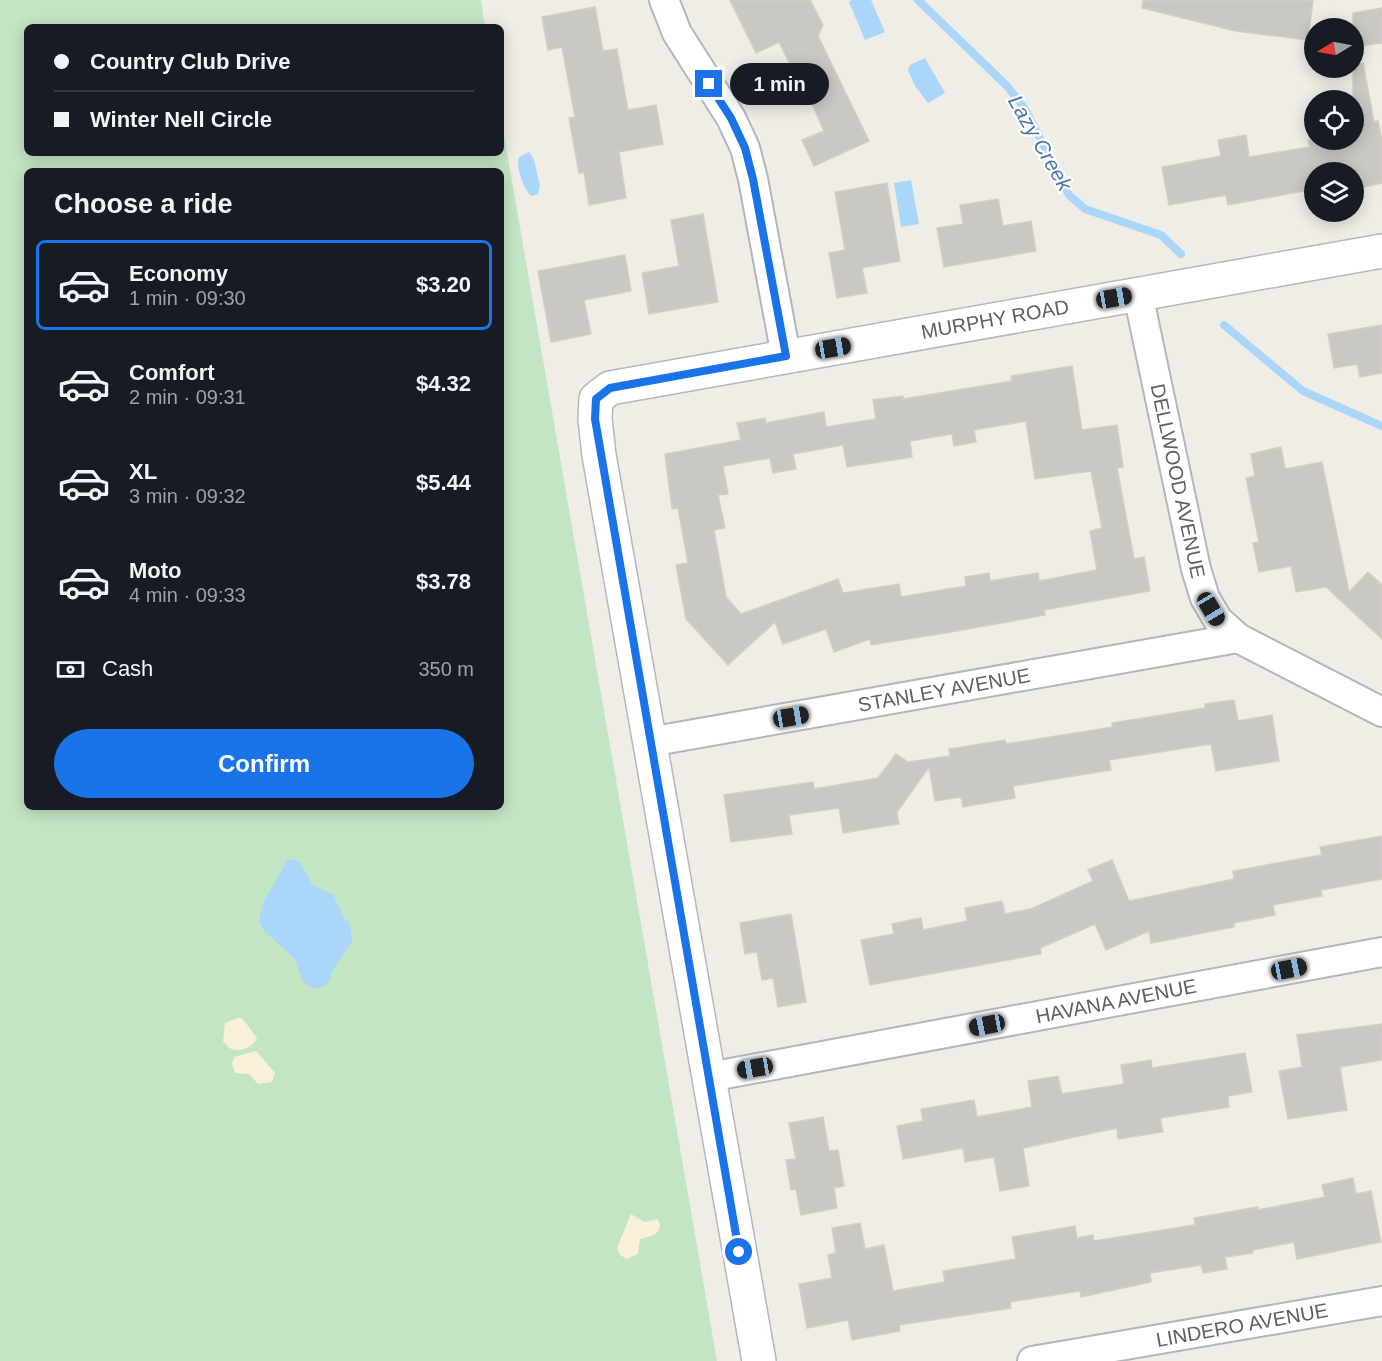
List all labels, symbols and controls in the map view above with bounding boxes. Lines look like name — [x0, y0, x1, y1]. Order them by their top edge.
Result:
north arrow — [1304, 18, 1364, 78]
map controls — [1304, 18, 1364, 222]
text: Country Club Drive — [90, 49, 290, 74]
callout: 1 min — [730, 63, 829, 105]
route end — [695, 70, 722, 97]
text: 1 min — [753, 73, 806, 95]
button: locate — [1304, 90, 1364, 150]
water label: Lazy Creek — [1004, 91, 1078, 196]
text: Winter Nell Circle — [90, 107, 272, 132]
button: layers — [1304, 162, 1364, 222]
text: Choose a ride — [54, 189, 233, 219]
icon: car — [57, 258, 111, 312]
text: Economy — [129, 261, 228, 286]
text: $3.20 — [416, 272, 471, 297]
car — [1095, 286, 1133, 310]
text: 1 min · 09:30 — [129, 287, 246, 309]
street label: MURPHY ROAD — [919, 295, 1071, 343]
car — [814, 336, 852, 360]
icon: car — [57, 357, 111, 411]
text: Comfort — [129, 360, 215, 385]
text: $4.32 — [416, 371, 471, 396]
street label: DELLWOOD AVENUE — [1147, 382, 1209, 580]
text: 2 min · 09:31 — [129, 386, 246, 408]
icon: car — [57, 456, 111, 510]
text: XL — [129, 459, 157, 484]
text: $5.44 — [416, 470, 471, 495]
text: 3 min · 09:32 — [129, 485, 246, 507]
icon: car — [57, 555, 111, 609]
text: Moto — [129, 558, 182, 583]
text: $3.78 — [416, 569, 471, 594]
text: 4 min · 09:33 — [129, 584, 246, 606]
car — [1194, 589, 1228, 629]
icon: cash — [54, 653, 87, 686]
text: Cash — [102, 656, 153, 681]
text: 350 m — [418, 658, 474, 680]
street label: STANLEY AVENUE — [856, 664, 1032, 716]
car — [772, 705, 810, 729]
button: Confirm — [54, 729, 474, 798]
car — [1270, 957, 1308, 981]
street label: HAVANA AVENUE — [1034, 975, 1198, 1027]
car — [968, 1013, 1006, 1037]
car — [736, 1056, 774, 1080]
route start — [725, 1238, 752, 1265]
street label: LINDERO AVENUE — [1154, 1299, 1330, 1351]

